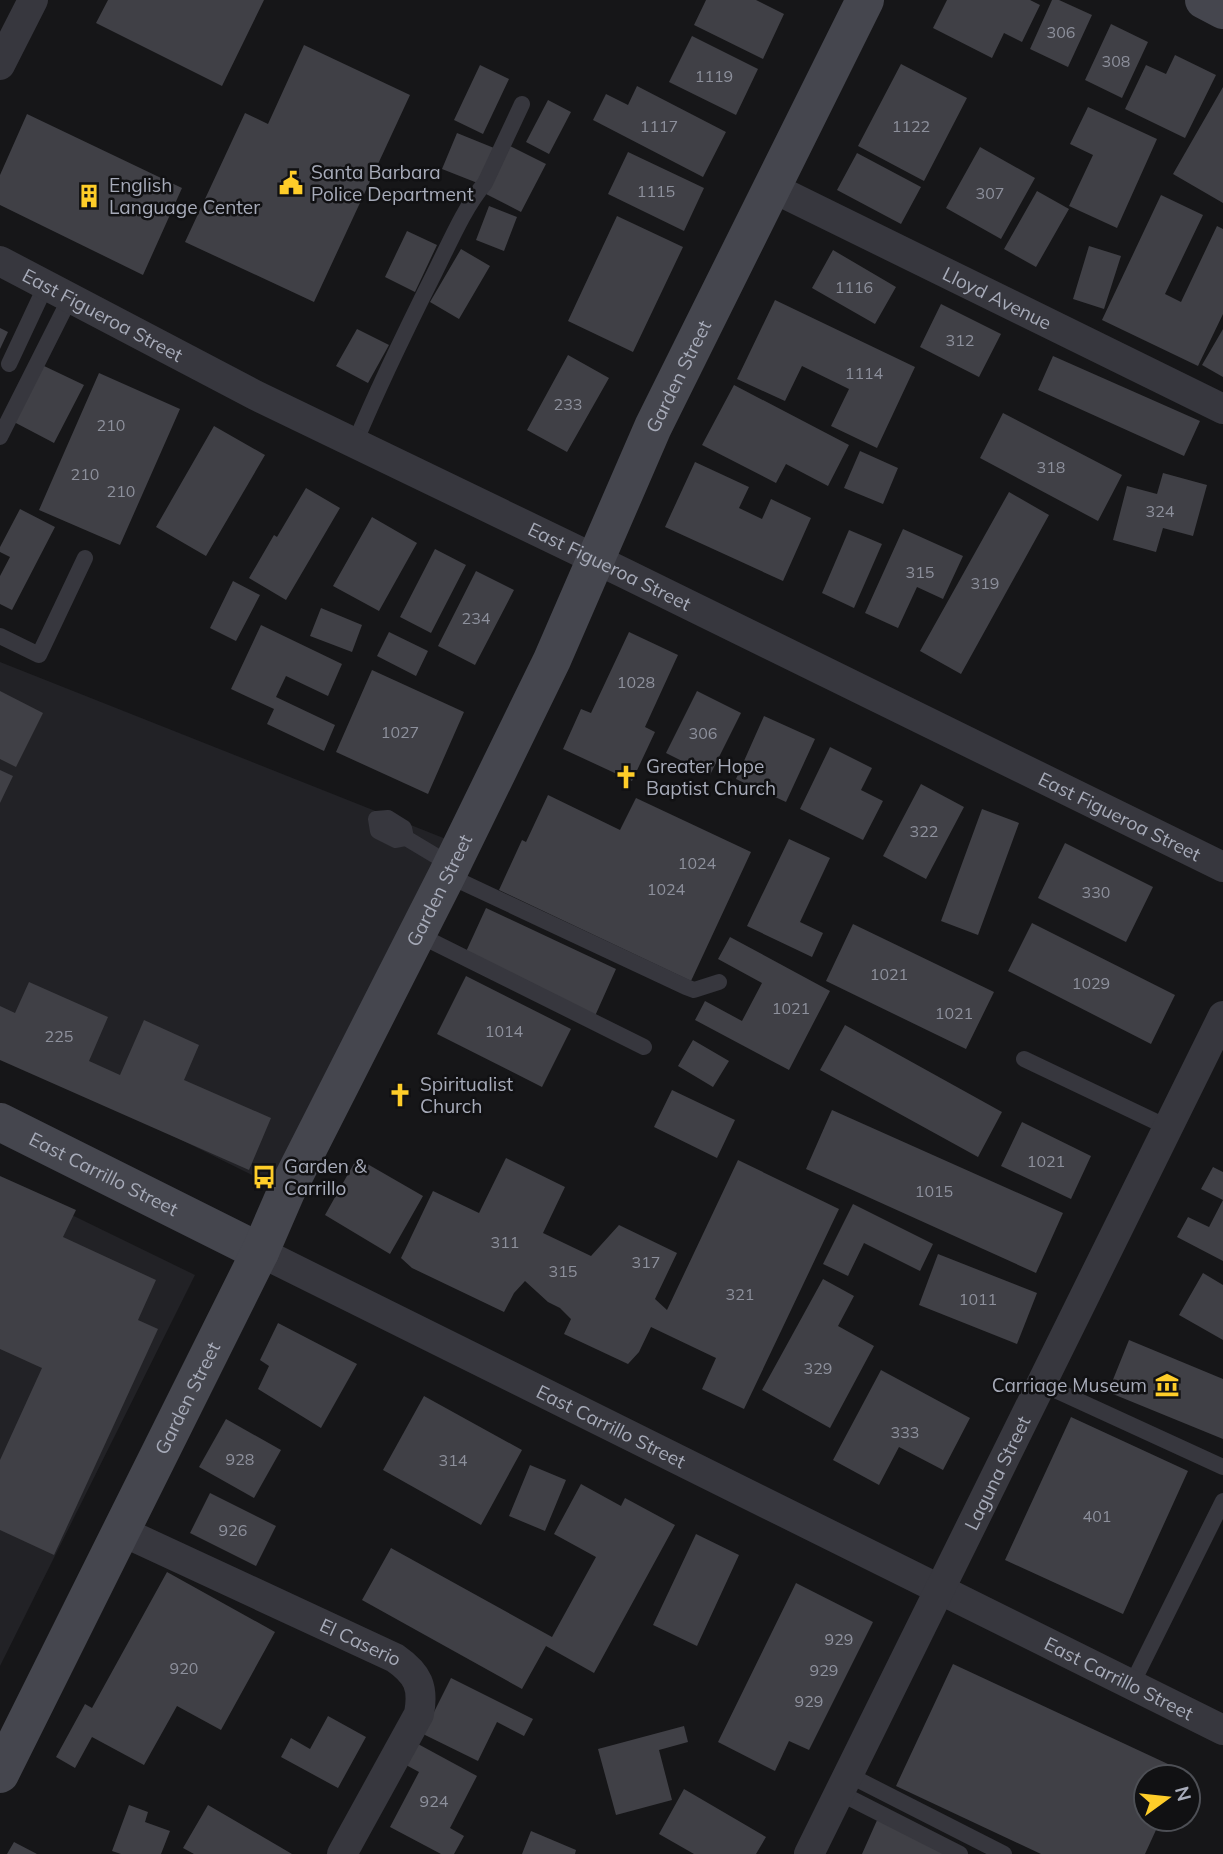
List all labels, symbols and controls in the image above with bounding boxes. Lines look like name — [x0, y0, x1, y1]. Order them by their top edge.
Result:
house number: 306 — [1047, 22, 1075, 42]
house number: 308 — [1102, 51, 1130, 71]
house number: 1119 — [695, 66, 733, 86]
house number: 1117 — [640, 116, 678, 136]
house number: 1122 — [892, 116, 930, 136]
place label: Santa Barbara Police Department — [311, 160, 474, 206]
public building icon: Santa Barbara Police Department — [277, 169, 305, 197]
place label: English Language Center — [109, 173, 260, 219]
house number: 1115 — [637, 181, 675, 201]
building icon: English Language Center — [75, 182, 103, 210]
house number: 307 — [976, 183, 1004, 203]
street label: Lloyd Avenue — [939, 261, 1056, 335]
street label: East Figueroa Street — [18, 263, 187, 367]
house number: 1116 — [835, 277, 873, 297]
street label: Garden Street — [640, 316, 716, 436]
house number: 312 — [946, 330, 974, 350]
house number: 1114 — [845, 363, 884, 383]
house number: 233 — [554, 394, 582, 414]
house number: 210 — [97, 415, 125, 435]
house number: 318 — [1037, 457, 1065, 477]
house number: 210 — [71, 464, 99, 484]
house number: 210 — [107, 481, 135, 501]
house number: 324 — [1146, 501, 1175, 521]
street label: East Figueroa Street — [524, 517, 695, 616]
house number: 315 — [906, 562, 934, 582]
house number: 319 — [971, 573, 999, 593]
house number: 234 — [462, 608, 491, 628]
house number: 1028 — [617, 672, 655, 692]
house number: 1027 — [381, 722, 419, 742]
house number: 306 — [689, 723, 717, 743]
place label: Greater Hope Baptist Church — [646, 754, 776, 800]
church icon: Greater Hope Baptist Church — [612, 763, 640, 791]
street label: East Figueroa Street — [1035, 766, 1205, 866]
house number: 322 — [910, 821, 938, 841]
street label: Garden Street — [401, 830, 477, 950]
house number: 1024 — [678, 853, 717, 873]
house number: 1024 — [647, 879, 686, 899]
house number: 330 — [1082, 882, 1110, 902]
house number: 1021 — [870, 964, 908, 984]
house number: 1029 — [1072, 973, 1110, 993]
house number: 1021 — [772, 998, 810, 1018]
house number: 1021 — [935, 1003, 973, 1023]
house number: 1014 — [485, 1021, 524, 1041]
house number: 225 — [45, 1026, 73, 1046]
place label: Spiritualist Church — [420, 1072, 514, 1118]
church icon: Spiritualist Church — [386, 1081, 414, 1109]
street label: East Carrillo Street — [25, 1127, 182, 1221]
house number: 1021 — [1027, 1151, 1065, 1171]
place label: Garden & Carrillo — [284, 1154, 368, 1200]
bus stop icon: Garden & Carrillo — [250, 1163, 278, 1191]
house number: 1015 — [915, 1181, 953, 1201]
house number: 311 — [491, 1232, 519, 1252]
house number: 317 — [632, 1252, 660, 1272]
house number: 315 — [549, 1261, 577, 1281]
house number: 321 — [726, 1284, 754, 1304]
house number: 1011 — [959, 1289, 997, 1309]
street label: Garden Street — [149, 1338, 225, 1458]
house number: 329 — [804, 1358, 832, 1378]
museum icon: Carriage Museum — [1153, 1371, 1181, 1399]
place label: Carriage Museum — [992, 1373, 1147, 1397]
street label: East Carrillo Street — [533, 1379, 690, 1473]
street label: Laguna Street — [959, 1412, 1036, 1534]
house number: 333 — [891, 1422, 919, 1442]
house number: 928 — [226, 1449, 254, 1469]
house number: 314 — [439, 1450, 468, 1470]
house number: 401 — [1083, 1506, 1111, 1526]
house number: 926 — [219, 1520, 247, 1540]
street label: El Caserio — [316, 1613, 405, 1671]
house number: 929 — [825, 1629, 853, 1649]
street label: East Carrillo Street — [1041, 1631, 1198, 1726]
house number: 920 — [170, 1658, 198, 1678]
house number: 929 — [810, 1660, 838, 1680]
house number: 929 — [795, 1691, 823, 1711]
north arrow — [1132, 1763, 1202, 1833]
text: N — [1170, 1784, 1197, 1804]
house number: 924 — [420, 1791, 449, 1811]

